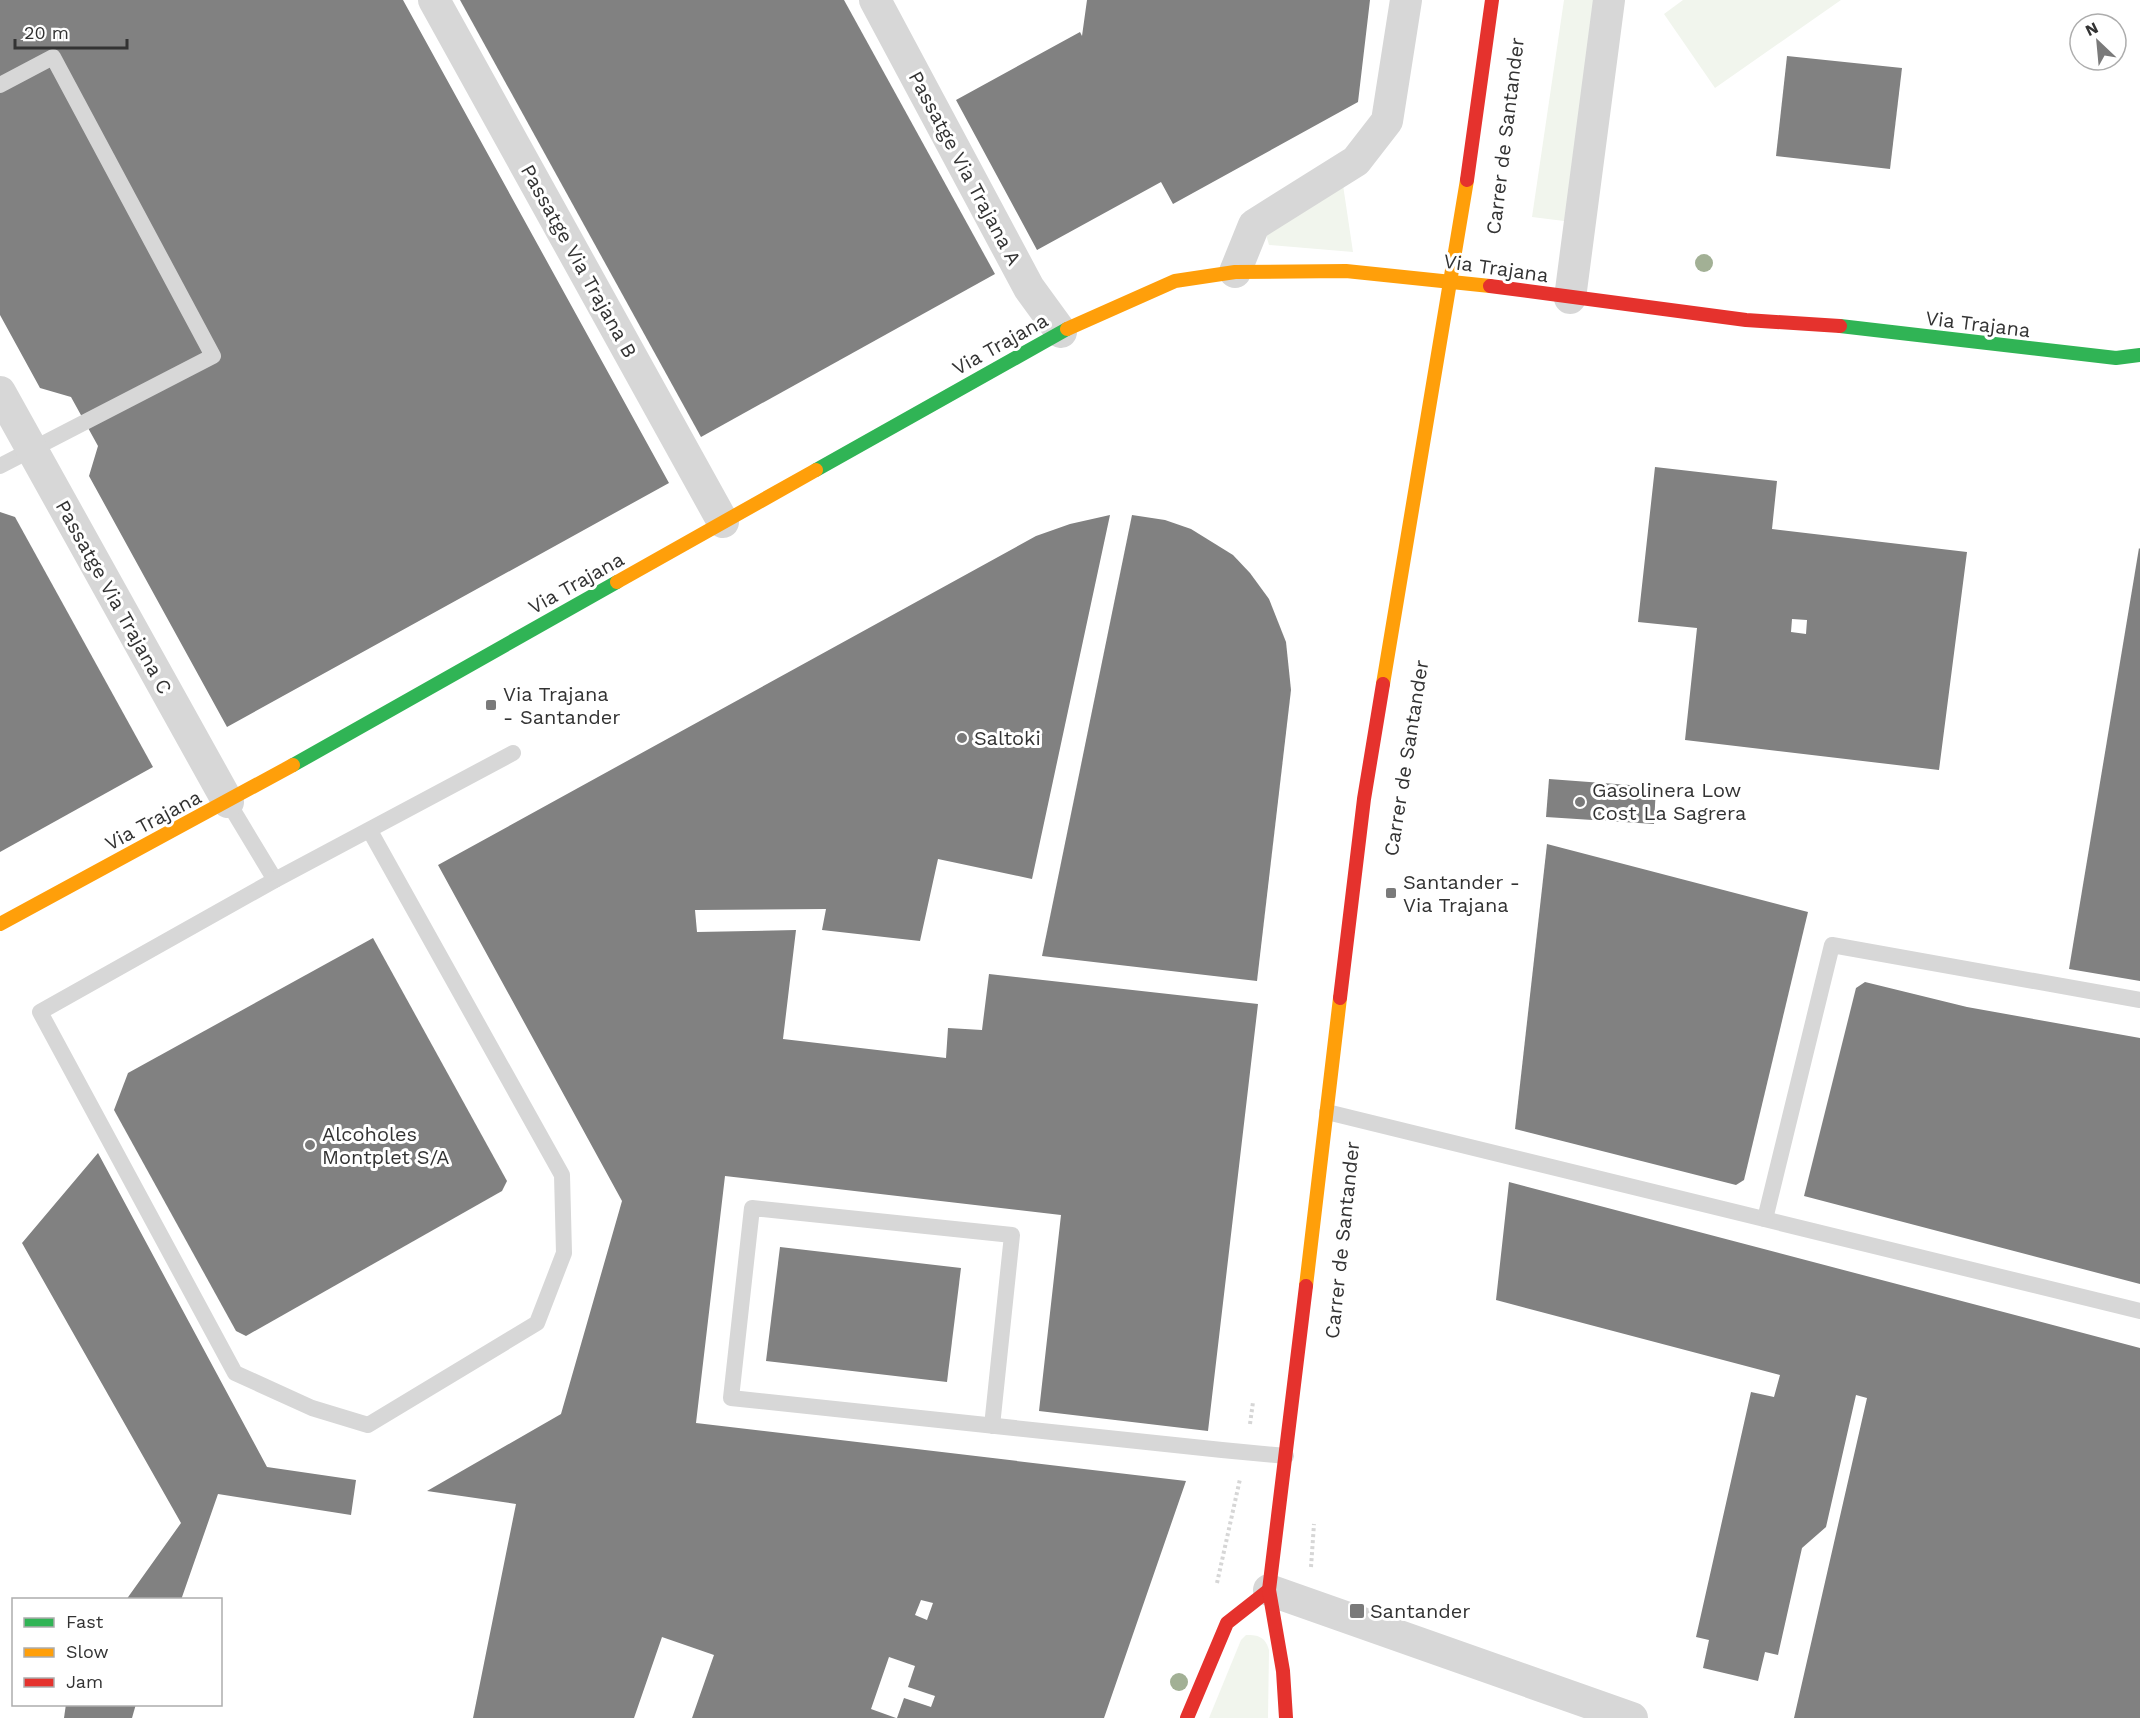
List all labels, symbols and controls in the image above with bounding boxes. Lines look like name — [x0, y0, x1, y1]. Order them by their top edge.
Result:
scale bar — [15, 12, 128, 50]
north arrow — [2068, 12, 2128, 72]
text: N — [2082, 18, 2101, 40]
text: 20 m — [24, 22, 69, 43]
street label: Carrer de Santander — [1481, 36, 1529, 236]
street label: Passatge Via Trajana A — [904, 67, 1026, 269]
street label: Passatge Via Trajana B — [516, 160, 642, 362]
street label: Via Trajana — [1442, 249, 1550, 287]
street label: Via Trajana — [1924, 306, 2032, 342]
street label: Via Trajana — [948, 308, 1052, 380]
street label: Passatge Via Trajana C — [51, 496, 177, 698]
street label: Via Trajana — [524, 547, 628, 619]
street label: Carrer de Santander — [1379, 658, 1433, 858]
place label: Via Trajana - Santander — [503, 682, 621, 729]
marker: Via Trajana - Santander — [484, 698, 498, 712]
place label: Saltoki — [974, 726, 1041, 750]
marker: Saltoki — [955, 731, 969, 745]
place label: Gasolinera Low Cost La Sagrera — [1592, 778, 1746, 825]
street label: Via Trajana — [101, 785, 205, 855]
marker: Gasolinera Low Cost La Sagrera — [1573, 795, 1587, 809]
place label: Santander - Via Trajana — [1403, 870, 1520, 917]
marker: Santander - Via Trajana — [1384, 886, 1398, 900]
place label: Alcoholes Montplet S/A — [322, 1122, 449, 1169]
marker: Alcoholes Montplet S/A — [303, 1138, 317, 1152]
street label: Carrer de Santander — [1320, 1140, 1364, 1340]
legend — [12, 1598, 222, 1706]
place label: Santander — [1370, 1599, 1471, 1623]
marker: Santander — [1348, 1602, 1366, 1620]
text: Fast — [66, 1611, 104, 1632]
text: Slow — [66, 1641, 109, 1662]
text: Jam — [66, 1671, 103, 1692]

